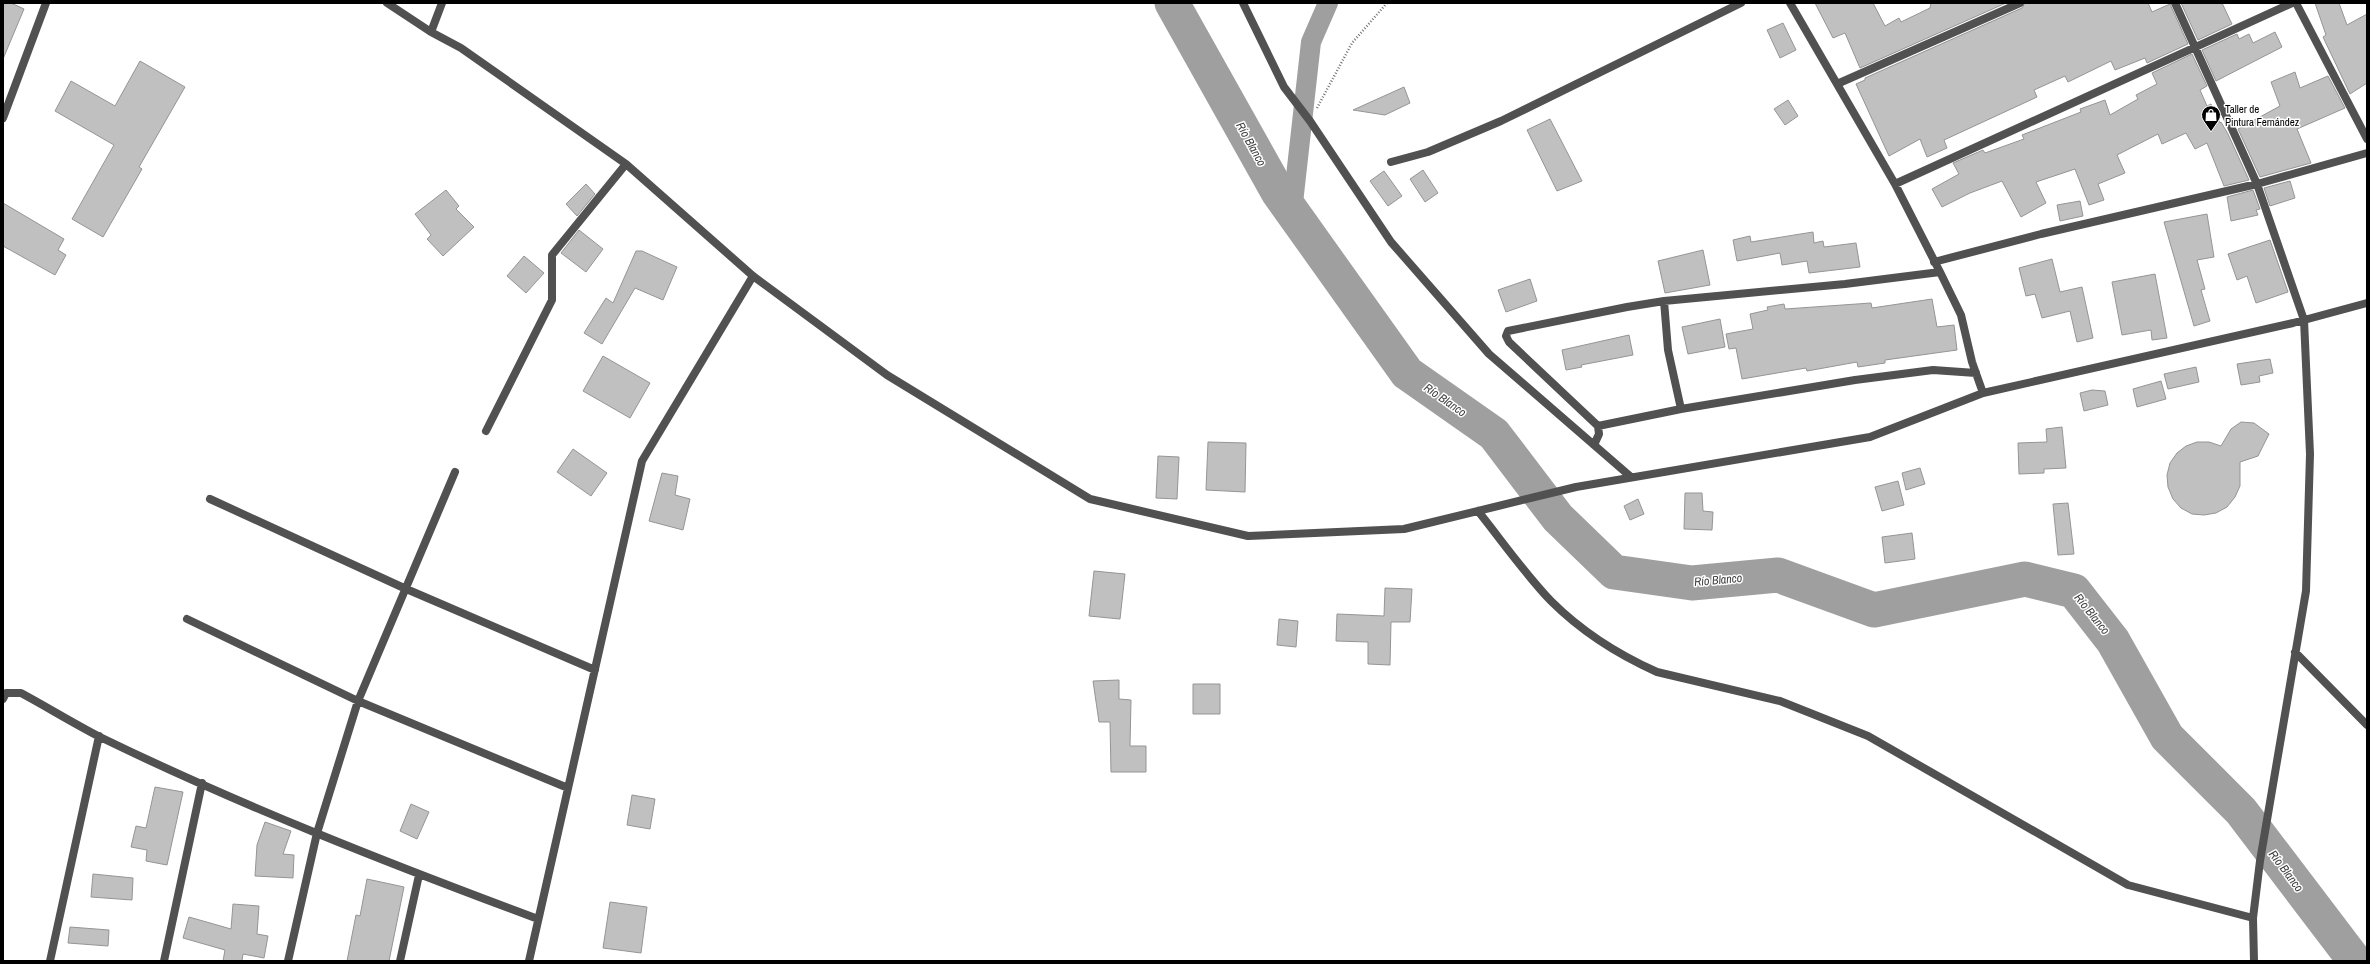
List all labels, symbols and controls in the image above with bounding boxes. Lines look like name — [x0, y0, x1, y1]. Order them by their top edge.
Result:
place label: Taller de Pintura Fernández — [2225, 102, 2300, 129]
shop icon: Taller de Pintura Fernández — [2200, 104, 2222, 132]
water label: Río Blanco — [1232, 119, 1270, 169]
water label: Río Blanco — [1421, 380, 1470, 421]
water label: Río Blanco — [1693, 570, 1743, 590]
water label: Río Blanco — [2071, 590, 2114, 638]
water label: Río Blanco — [2265, 847, 2307, 895]

